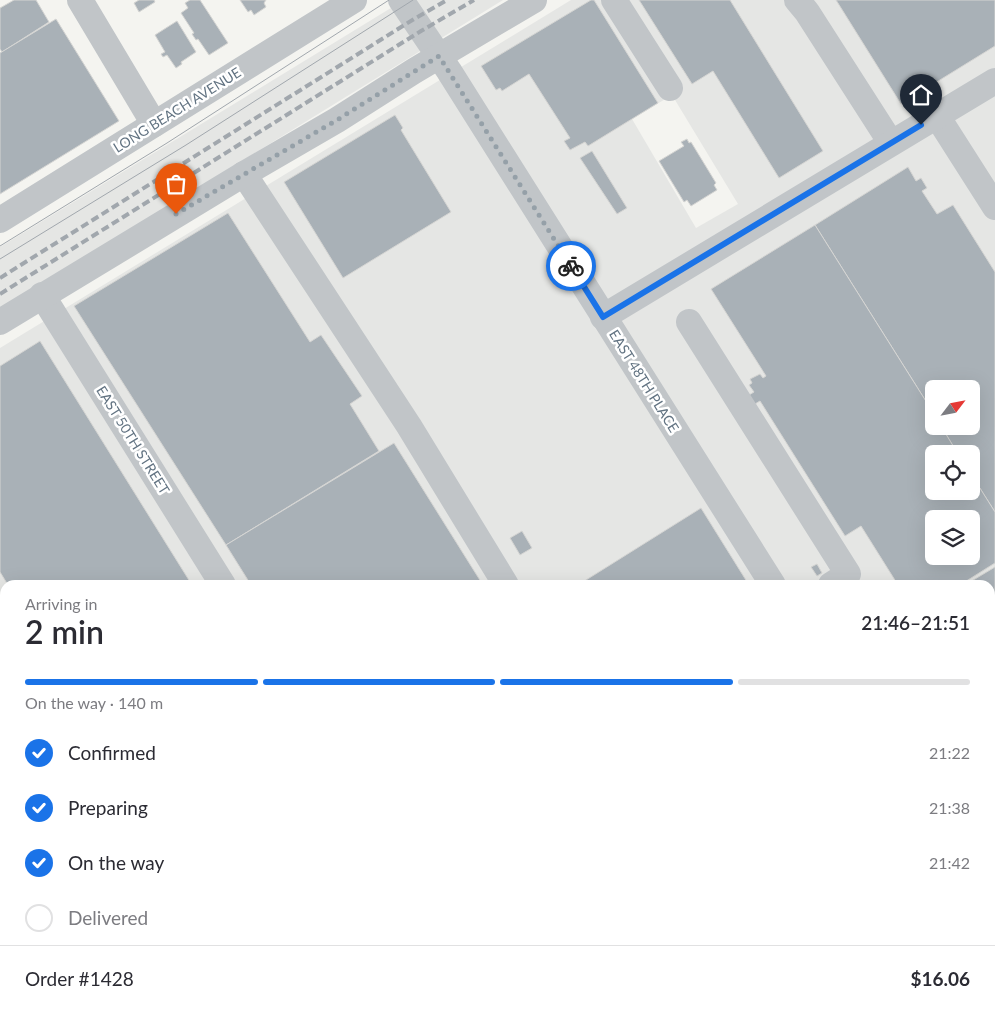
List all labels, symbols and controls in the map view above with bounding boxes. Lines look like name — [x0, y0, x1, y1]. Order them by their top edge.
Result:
street label: LONG BEACH AVENUE — [110, 63, 244, 156]
pin — [900, 74, 942, 125]
icon: home — [907, 81, 935, 109]
pin — [155, 163, 197, 214]
icon: bag — [162, 170, 190, 198]
courier — [546, 241, 596, 291]
icon: bike — [557, 252, 585, 280]
street label: EAST 48TH PLACE — [606, 326, 683, 435]
north arrow — [925, 380, 980, 435]
map controls — [925, 380, 980, 565]
street label: EAST 50TH STREET — [93, 382, 174, 498]
button: locate — [925, 445, 980, 500]
button: layers — [925, 510, 980, 565]
text: Arriving in — [25, 594, 98, 613]
text: 21:46–21:51 — [861, 611, 970, 634]
text: 2 min — [25, 612, 104, 651]
text: On the way · 140 m — [25, 693, 163, 712]
icon: check — [25, 739, 53, 767]
text: Confirmed — [68, 741, 156, 764]
text: 21:22 — [929, 743, 970, 762]
icon: check — [25, 794, 53, 822]
text: Preparing — [68, 796, 148, 819]
text: 21:38 — [929, 798, 970, 817]
icon: check — [25, 849, 53, 877]
text: On the way — [68, 851, 164, 874]
text: 21:42 — [929, 853, 970, 872]
text: Delivered — [68, 906, 148, 929]
text: Order #1428 — [25, 967, 134, 990]
text: $16.06 — [910, 967, 970, 990]

